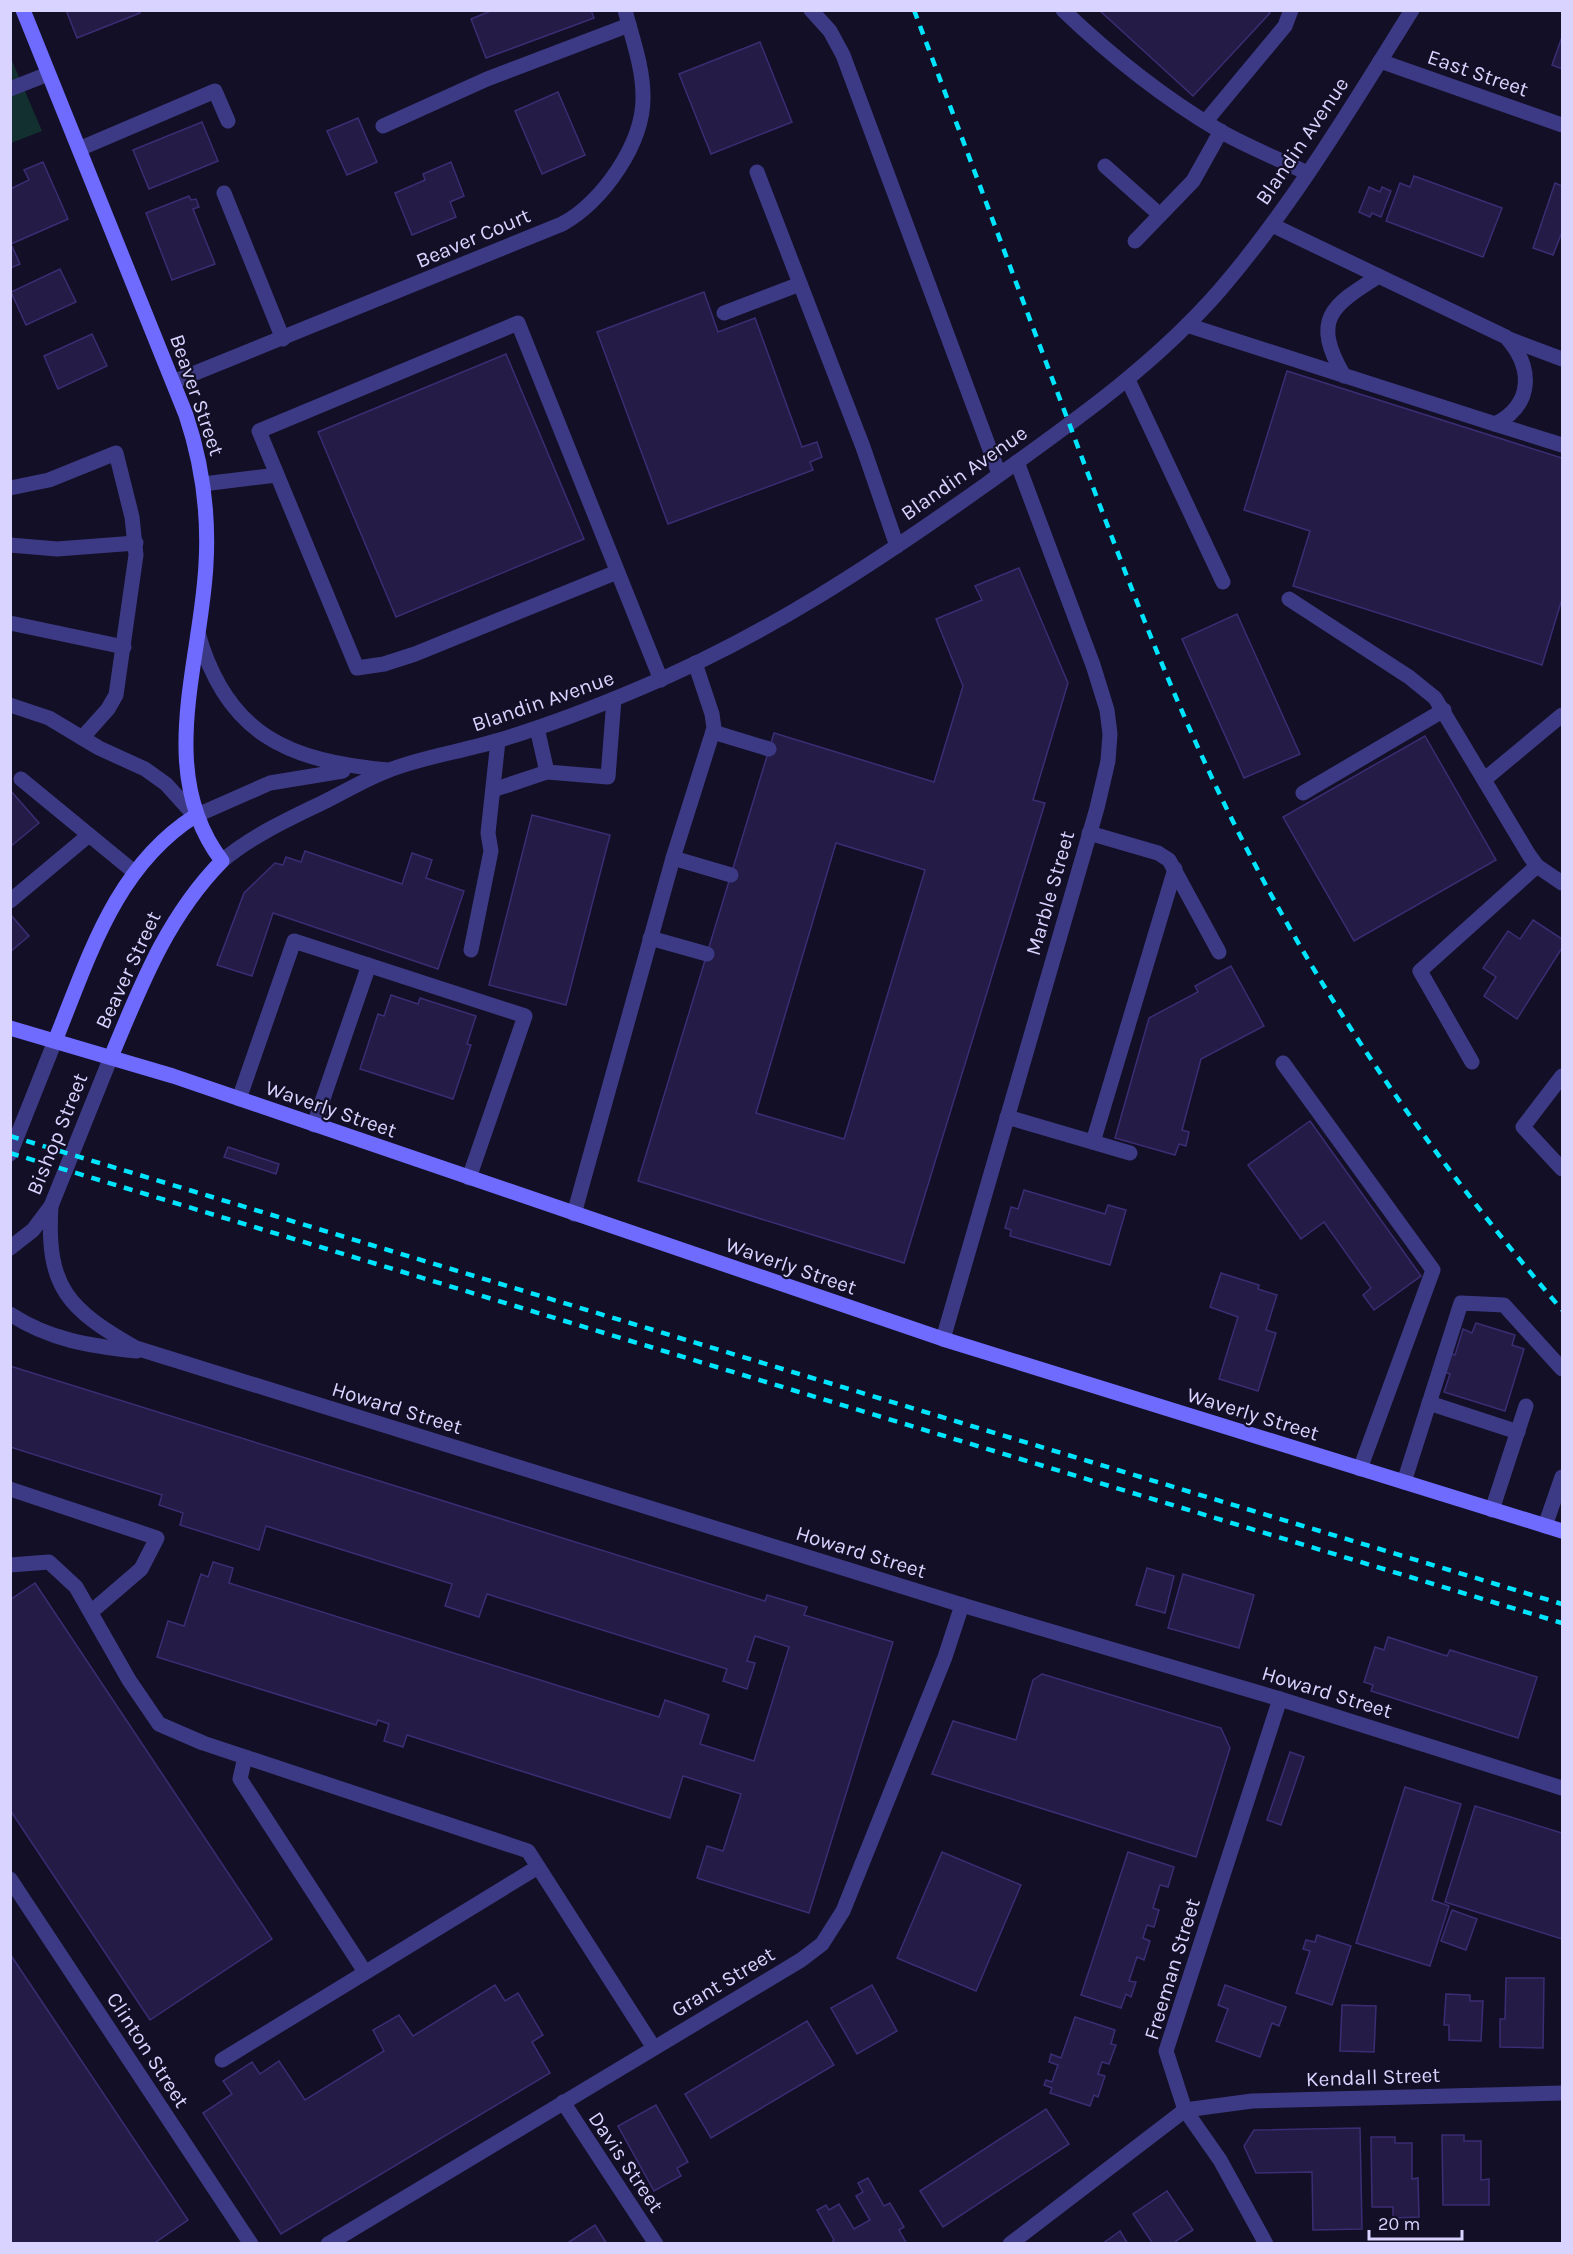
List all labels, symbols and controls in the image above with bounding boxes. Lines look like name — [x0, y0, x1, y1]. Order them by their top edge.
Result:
street label: East Street — [1424, 45, 1532, 101]
street label: Blandin Avenue — [1250, 73, 1354, 209]
street label: Beaver Court — [412, 203, 534, 273]
street label: Beaver Street — [165, 331, 229, 459]
street label: Blandin Avenue — [896, 421, 1032, 525]
street label: Blandin Avenue — [469, 665, 617, 737]
street label: Marble Street — [1021, 828, 1079, 958]
street label: Beaver Street — [90, 907, 166, 1033]
street label: Bishop Street — [22, 1069, 92, 1198]
street label: Waverly Street — [262, 1075, 400, 1143]
street label: Waverly Street — [722, 1232, 860, 1300]
street label: Howard Street — [329, 1377, 465, 1439]
street label: Waverly Street — [1184, 1383, 1322, 1446]
street label: Howard Street — [793, 1521, 929, 1583]
street label: Howard Street — [1259, 1661, 1395, 1723]
street label: Freeman Street — [1139, 1895, 1205, 2043]
street label: Grant Street — [667, 1942, 779, 2022]
street label: Clinton Street — [102, 1988, 194, 2112]
street label: Kendall Street — [1305, 2063, 1441, 2091]
street label: Davis Street — [584, 2107, 668, 2217]
scale bar — [1369, 2203, 1462, 2241]
text: 20 m — [1378, 2213, 1420, 2235]

